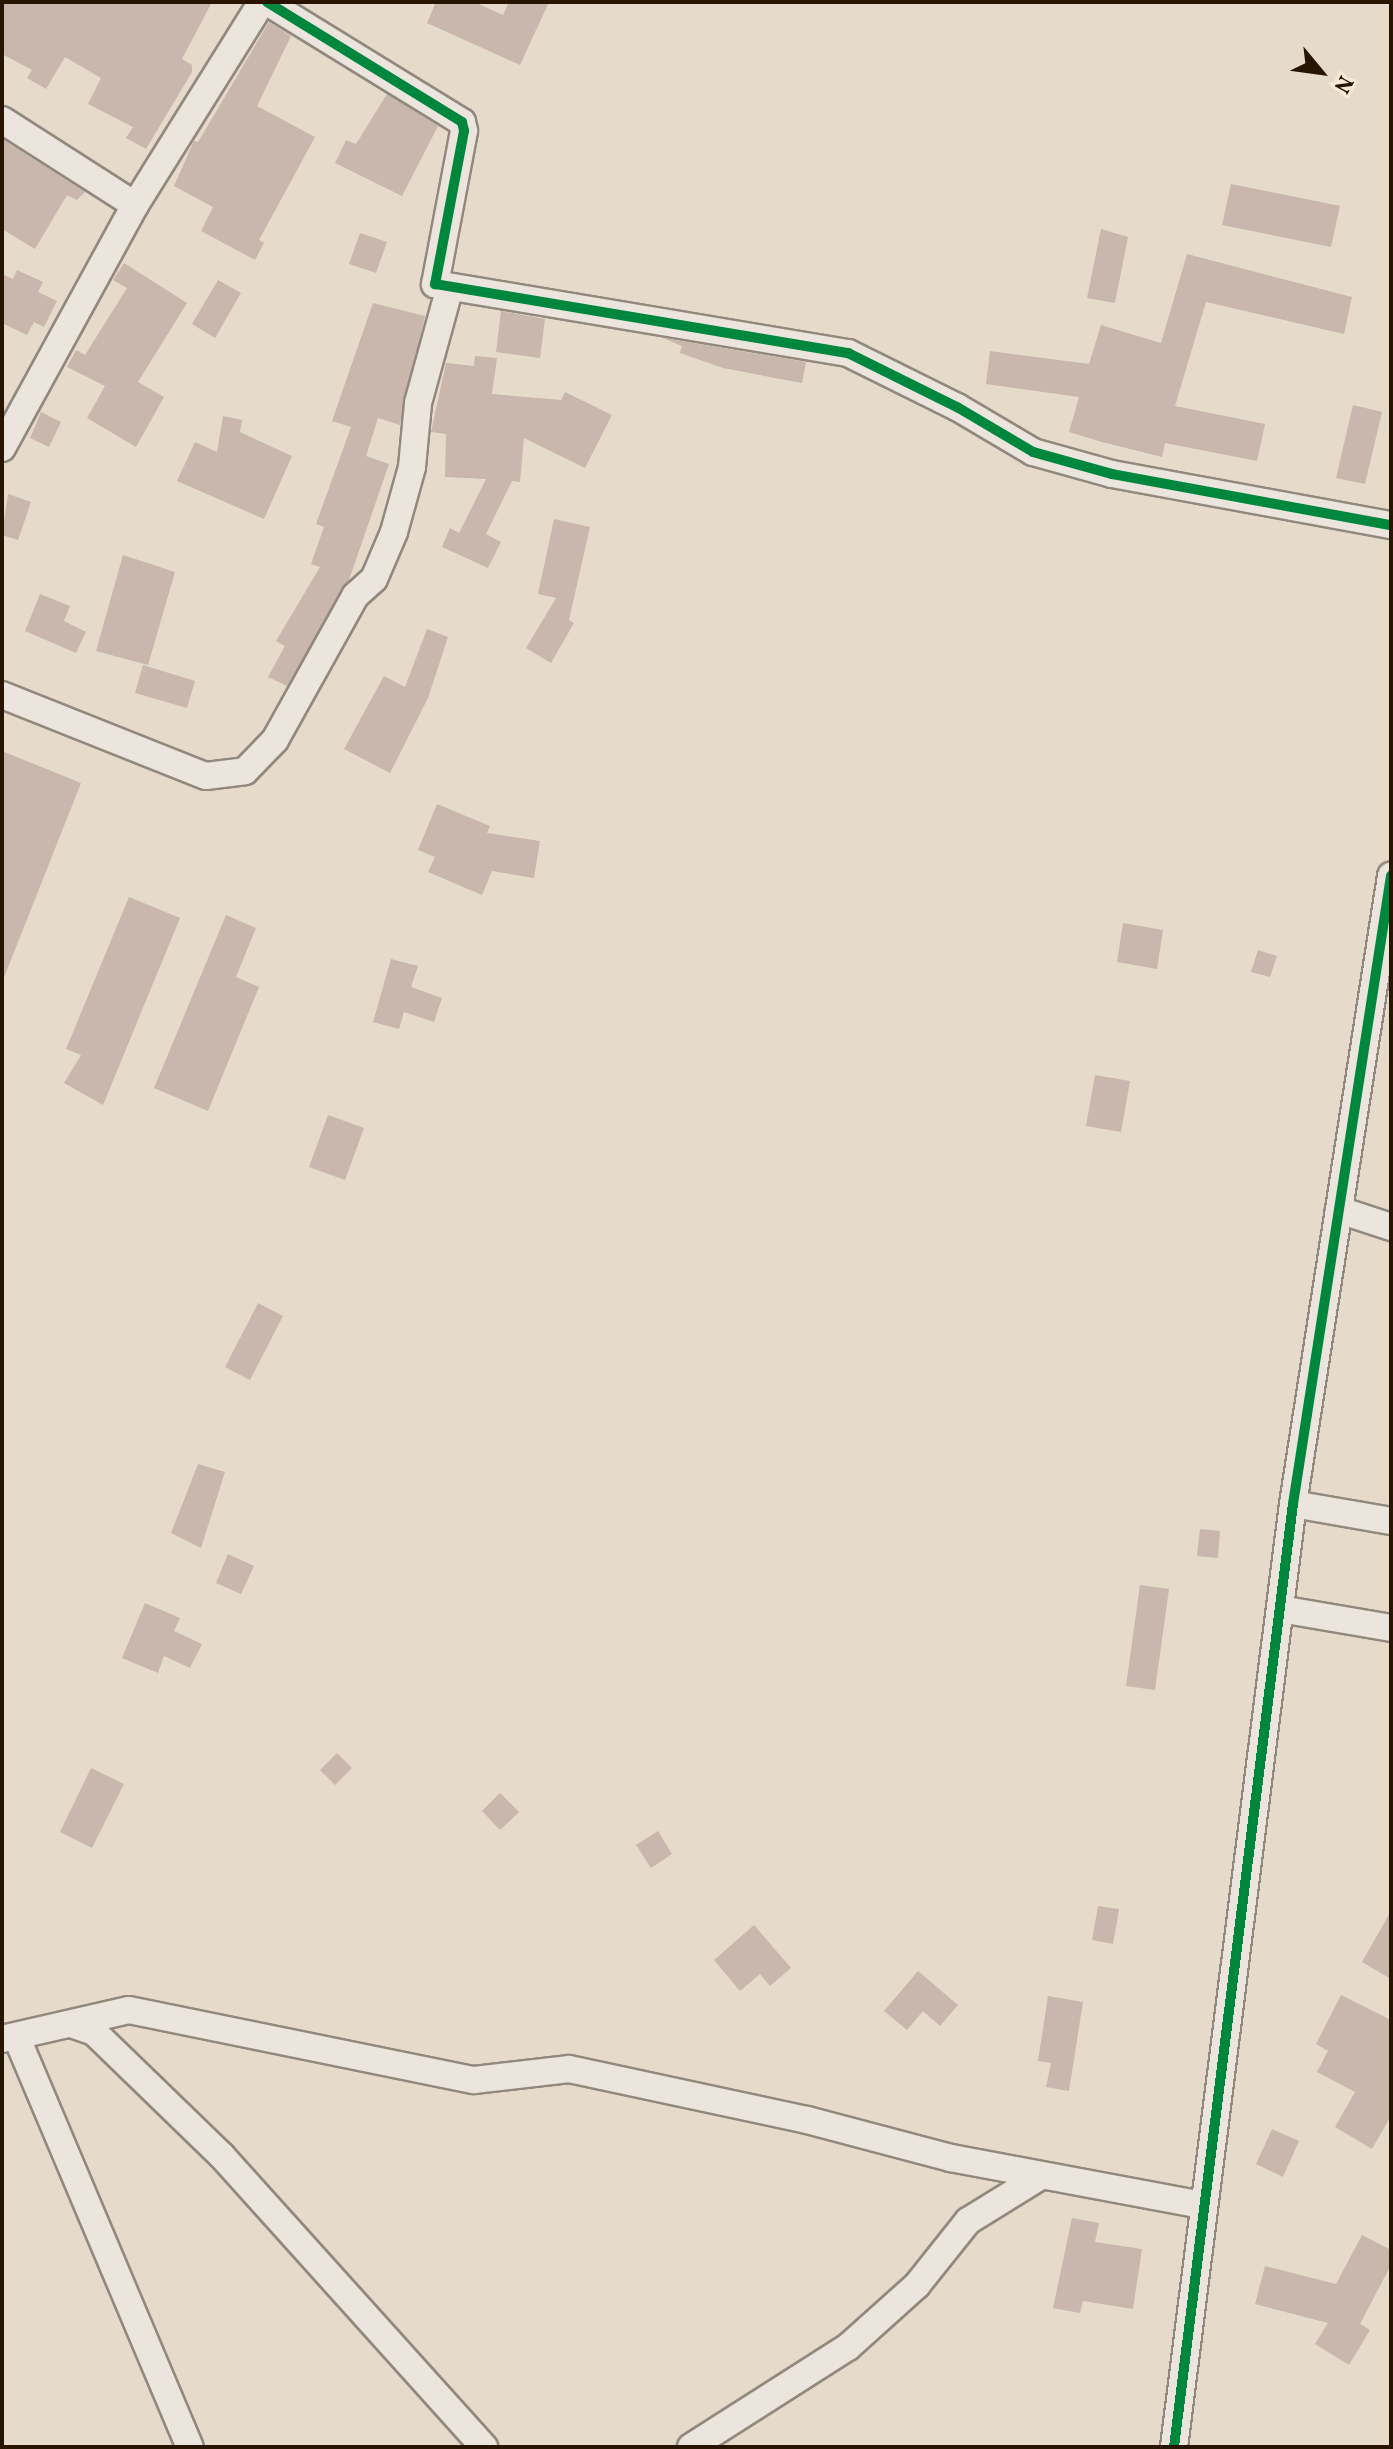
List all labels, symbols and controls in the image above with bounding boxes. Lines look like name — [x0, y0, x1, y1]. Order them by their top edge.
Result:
north arrow — [1281, 32, 1361, 112]
text: N — [1325, 69, 1360, 98]

